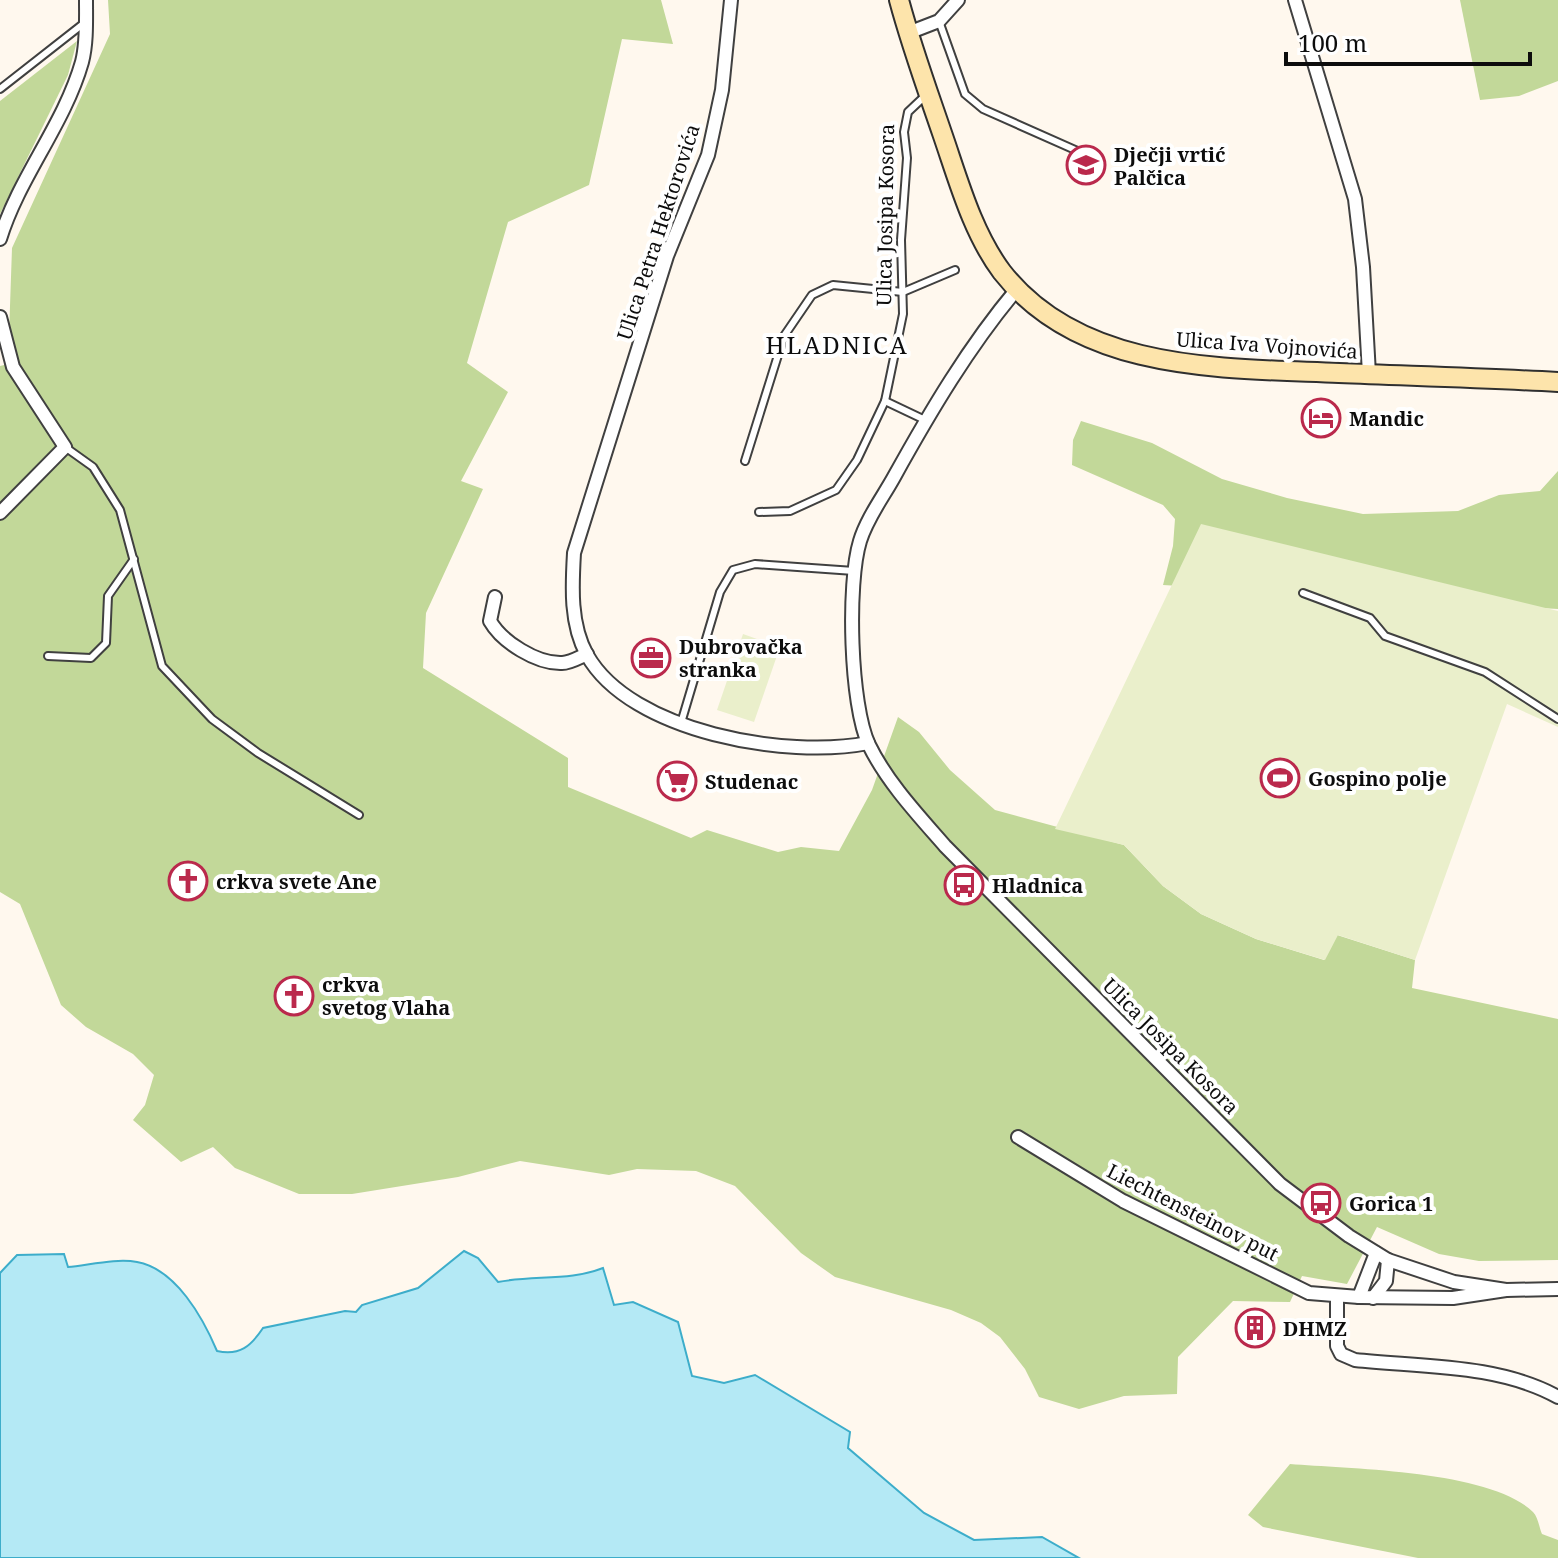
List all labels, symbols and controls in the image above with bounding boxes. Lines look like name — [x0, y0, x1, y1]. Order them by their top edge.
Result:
scale bar — [1286, 16, 1530, 66]
text: 100 m — [1298, 26, 1367, 59]
street label: Ulica Petra Hektorovića — [610, 121, 706, 343]
street label: Ulica Josipa Kosora — [870, 124, 900, 306]
place label: Dječji vrtić Palčica — [1114, 141, 1226, 191]
school or university icon: Dječji vrtić Palčica — [1065, 144, 1107, 186]
street label: Ulica Iva Vojnovića — [1175, 325, 1359, 365]
district label: HLADNICA — [765, 328, 909, 361]
hotel icon: Mandic — [1300, 397, 1342, 439]
place label: Mandic — [1349, 405, 1424, 432]
place label: Dubrovačka stranka — [679, 633, 803, 683]
office icon: Dubrovačka stranka — [630, 637, 672, 679]
sports icon: Gospino polje — [1259, 757, 1301, 799]
supermarket icon: Studenac — [656, 760, 698, 802]
place label: Gospino polje — [1308, 765, 1447, 792]
place label: Studenac — [705, 768, 798, 795]
church icon: crkva svete Ane — [167, 860, 209, 902]
bus stop icon: Hladnica — [943, 864, 985, 906]
place label: crkva svete Ane — [216, 868, 377, 895]
place label: Hladnica — [992, 872, 1083, 899]
place label: crkva svetog Vlaha — [322, 971, 450, 1021]
street label: Ulica Josipa Kosora — [1097, 972, 1245, 1120]
church icon: crkva svetog Vlaha — [273, 975, 315, 1017]
street label: Liechtensteinov put — [1103, 1157, 1283, 1267]
bus stop icon: Gorica 1 — [1300, 1182, 1342, 1224]
place label: Gorica 1 — [1349, 1190, 1433, 1217]
building icon: DHMZ — [1234, 1307, 1276, 1349]
place label: DHMZ — [1283, 1315, 1347, 1342]

